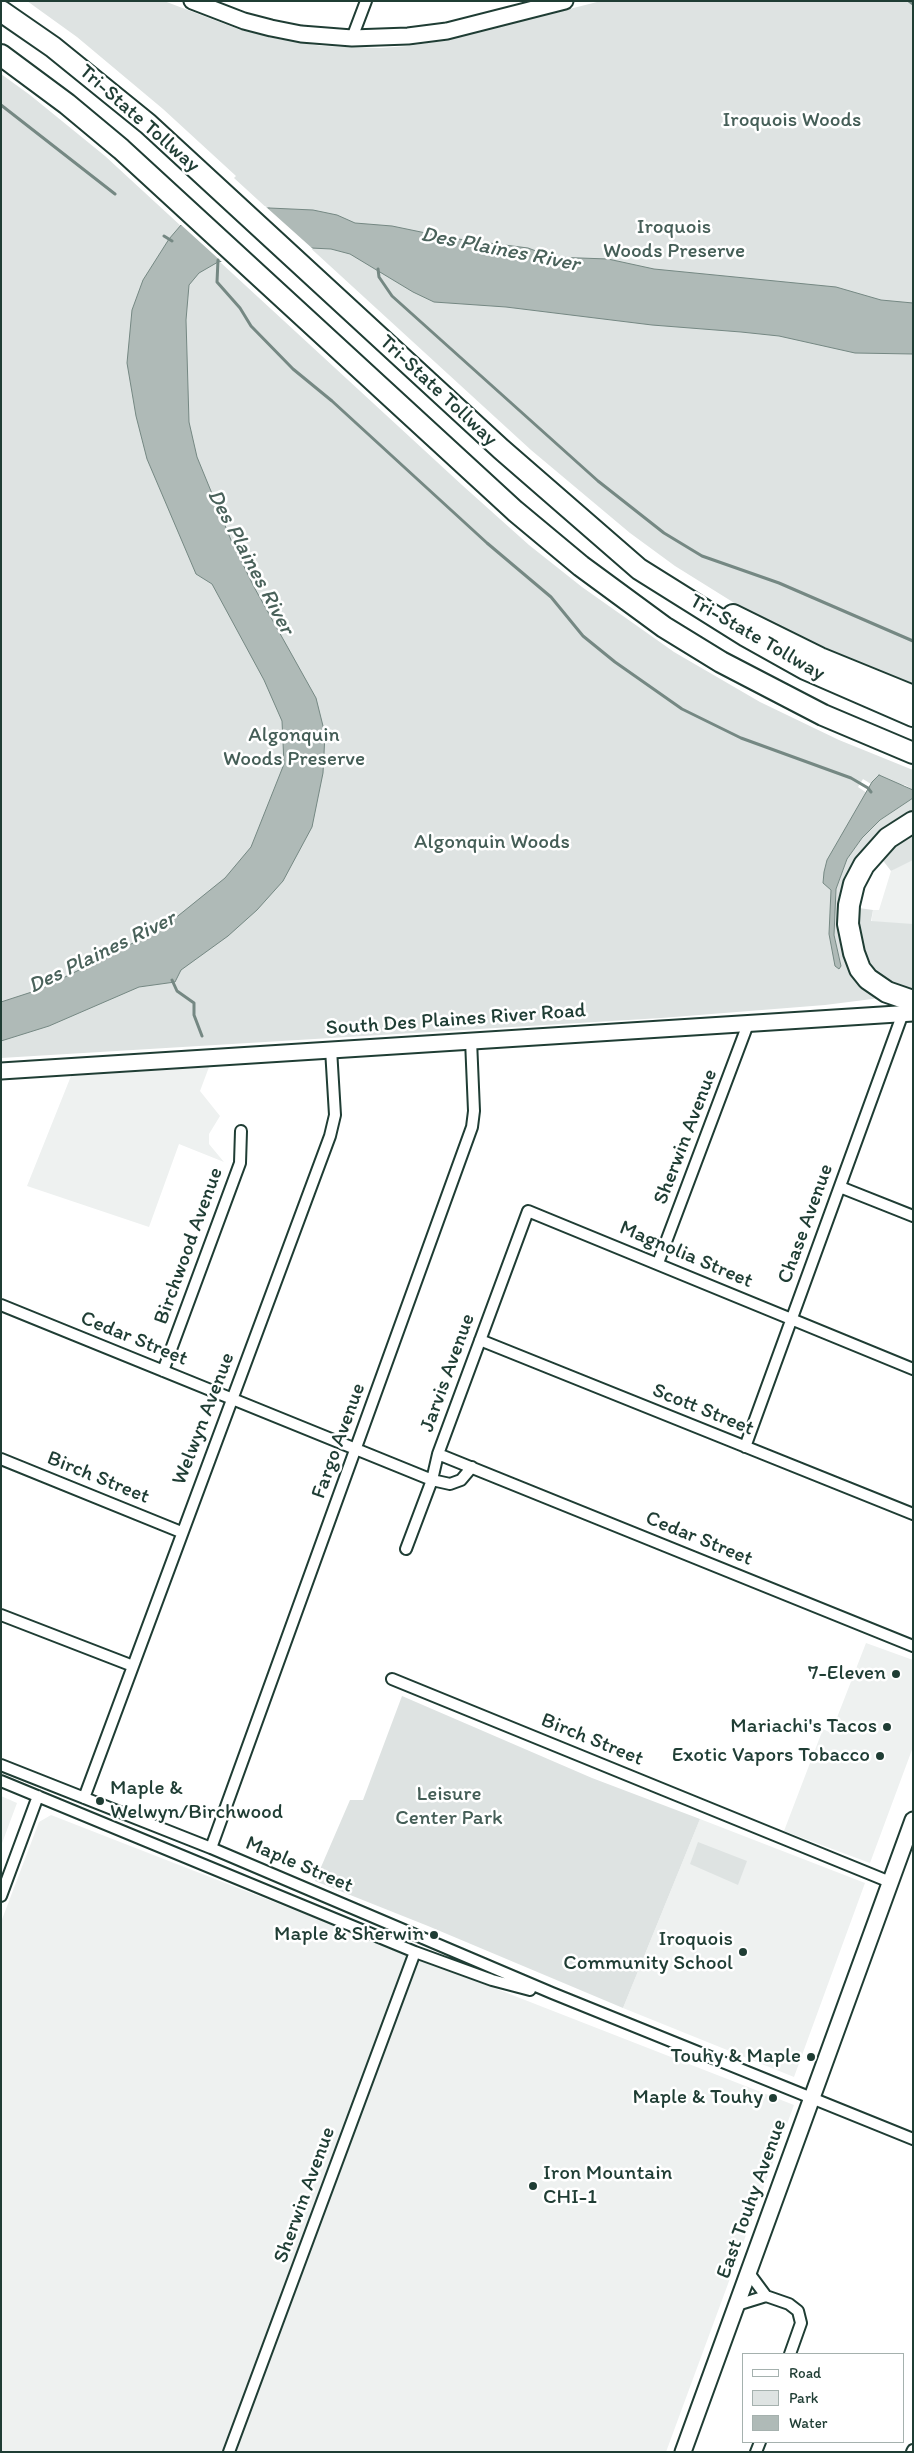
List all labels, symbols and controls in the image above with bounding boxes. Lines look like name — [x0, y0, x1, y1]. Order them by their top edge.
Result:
street label: Tri-State Tollway — [73, 60, 205, 178]
park label: Iroquois Woods — [723, 108, 861, 134]
park label: Iroquois Woods Preserve — [603, 215, 745, 265]
water label: Des Plaines River — [419, 222, 581, 278]
street label: Tri-State Tollway — [374, 330, 502, 452]
water label: Des Plaines River — [201, 485, 299, 639]
street label: Tri-State Tollway — [685, 589, 829, 687]
park label: Algonquin Woods Preserve — [223, 723, 365, 773]
park label: Algonquin Woods — [414, 830, 570, 856]
water label: Des Plaines River — [24, 906, 180, 1000]
street label: South Des Plaines River Road — [325, 998, 587, 1042]
street label: Sherwin Avenue — [649, 1066, 723, 1208]
street label: Chase Avenue — [773, 1161, 839, 1287]
street label: Birchwood Avenue — [149, 1164, 229, 1328]
street label: Magnolia Street — [615, 1216, 757, 1294]
street label: Cedar Street — [77, 1306, 191, 1372]
street label: Jarvis Avenue — [415, 1310, 481, 1436]
street label: Welwyn Avenue — [167, 1349, 241, 1489]
street label: Scott Street — [648, 1378, 758, 1442]
street label: Fargo Avenue — [306, 1380, 372, 1502]
street label: Birch Street — [43, 1446, 153, 1510]
street label: Cedar Street — [642, 1506, 756, 1572]
place label: 7-Eleven — [808, 1661, 886, 1687]
marker: 7-Eleven — [890, 1668, 902, 1680]
street label: Birch Street — [537, 1708, 647, 1772]
place label: Mariachi's Tacos — [730, 1714, 877, 1740]
marker: Mariachi's Tacos — [881, 1721, 893, 1733]
place label: Exotic Vapors Tobacco — [672, 1743, 870, 1769]
marker: Exotic Vapors Tobacco — [874, 1750, 886, 1762]
place label: Maple & Welwyn/Birchwood — [110, 1776, 283, 1826]
park label: Leisure Center Park — [395, 1782, 503, 1832]
marker: Maple & Welwyn/Birchwood — [94, 1795, 106, 1807]
street label: Maple Street — [241, 1831, 357, 1899]
place label: Maple & Sherwin — [274, 1922, 424, 1948]
place label: Iroquois Community School — [563, 1927, 733, 1977]
marker: Maple & Sherwin — [428, 1929, 440, 1941]
marker: Iroquois Community School — [737, 1946, 749, 1958]
place label: Touhy & Maple — [670, 2044, 801, 2070]
marker: Touhy & Maple — [805, 2051, 817, 2063]
place label: Maple & Touhy — [632, 2085, 763, 2111]
marker: Maple & Touhy — [767, 2092, 779, 2104]
street label: East Touhy Avenue — [711, 2116, 793, 2282]
street label: Sherwin Avenue — [269, 2124, 341, 2266]
place label: Iron Mountain CHI-1 — [543, 2161, 672, 2211]
marker: Iron Mountain CHI-1 — [527, 2180, 539, 2192]
legend — [742, 2353, 904, 2443]
text: Road — [789, 2364, 821, 2382]
text: Park — [789, 2389, 819, 2407]
text: Water — [789, 2414, 827, 2432]

